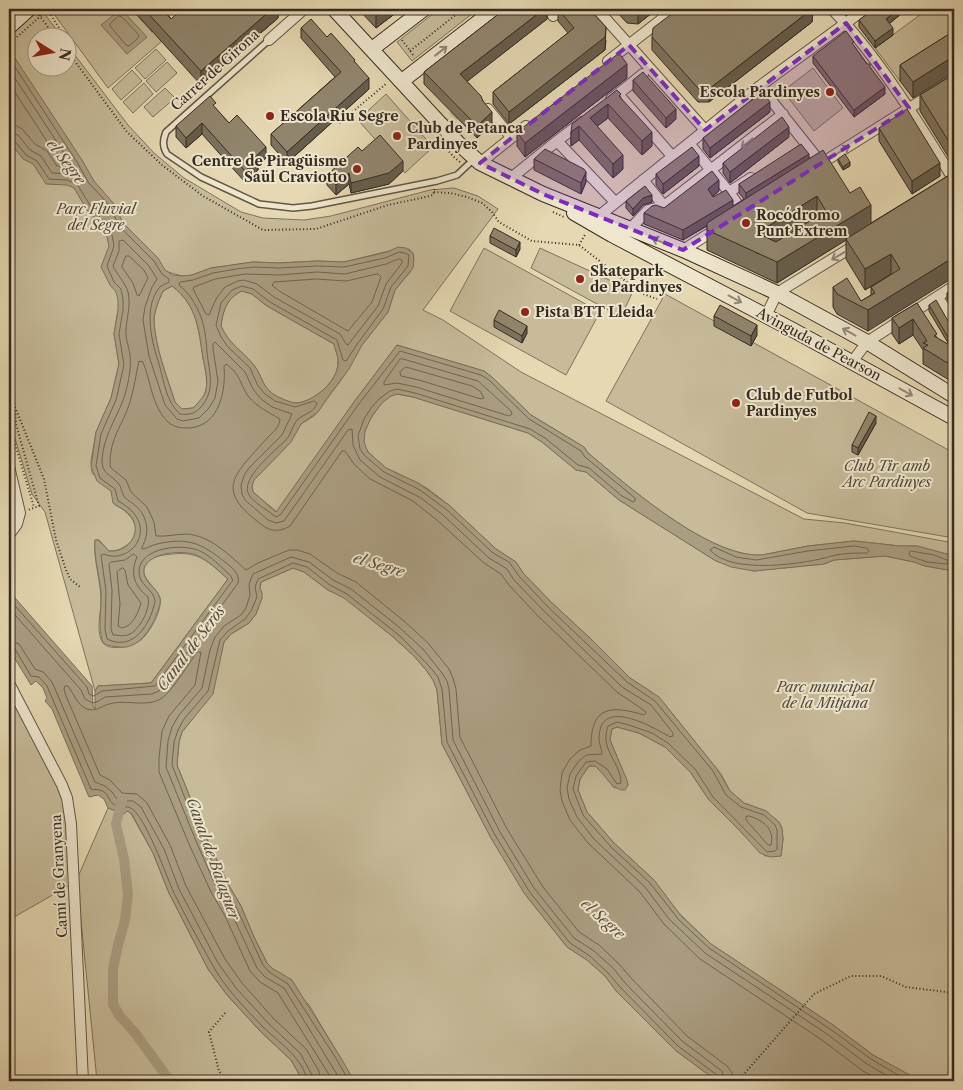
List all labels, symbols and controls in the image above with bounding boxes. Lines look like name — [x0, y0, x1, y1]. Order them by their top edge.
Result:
street label: Carrer de Girona — [167, 25, 263, 115]
north arrow — [28, 28, 78, 78]
one-way arrow — [434, 46, 447, 57]
text: N — [55, 47, 75, 62]
place label: Escola Pardinyes — [700, 83, 820, 101]
marker: Escola Pardinyes — [824, 86, 836, 98]
place label: Escola Riu Segre — [280, 107, 399, 125]
marker: Escola Riu Segre — [264, 110, 276, 122]
place label: Club de Petanca Pardinyes — [407, 119, 524, 153]
marker: Club de Petanca Pardinyes — [391, 130, 403, 142]
water label: el Segre — [43, 135, 90, 189]
one-way arrow — [741, 137, 754, 148]
one-way arrow — [835, 144, 849, 154]
place label: Centre de Piragüisme Saül Craviotto — [192, 152, 347, 186]
marker: Centre de Piragüisme Saül Craviotto — [351, 163, 363, 175]
park label: Parc Fluvial del Segre — [55, 200, 137, 234]
place label: Rocódromo Punt Extrem — [756, 206, 847, 240]
marker: Rocódromo Punt Extrem — [740, 217, 752, 229]
one-way arrow — [651, 235, 666, 244]
one-way arrow — [831, 251, 845, 261]
place label: Skatepark de Pardinyes — [590, 262, 682, 296]
marker: Skatepark de Pardinyes — [574, 273, 586, 285]
one-way arrow — [727, 295, 742, 304]
place label: Pista BTT Lleida — [535, 303, 654, 321]
street label: Avinguda de Pearson — [752, 303, 885, 385]
marker: Pista BTT Lleida — [519, 306, 531, 318]
one-way arrow — [841, 327, 856, 337]
place label: Club de Futbol Pardinyes — [746, 386, 853, 420]
one-way arrow — [899, 387, 914, 397]
marker: Club de Futbol Pardinyes — [730, 397, 742, 409]
park label: Club Tir amb Arc Pardinyes — [841, 457, 932, 491]
water label: el Segre — [351, 548, 408, 581]
water label: Canal de Seròs — [152, 601, 229, 694]
park label: Parc municipal de la Mitjana — [776, 678, 875, 712]
water label: Canal de Balaguer — [182, 795, 245, 924]
street label: Camí de Granyena — [47, 813, 71, 938]
water label: el Segre — [578, 894, 630, 944]

